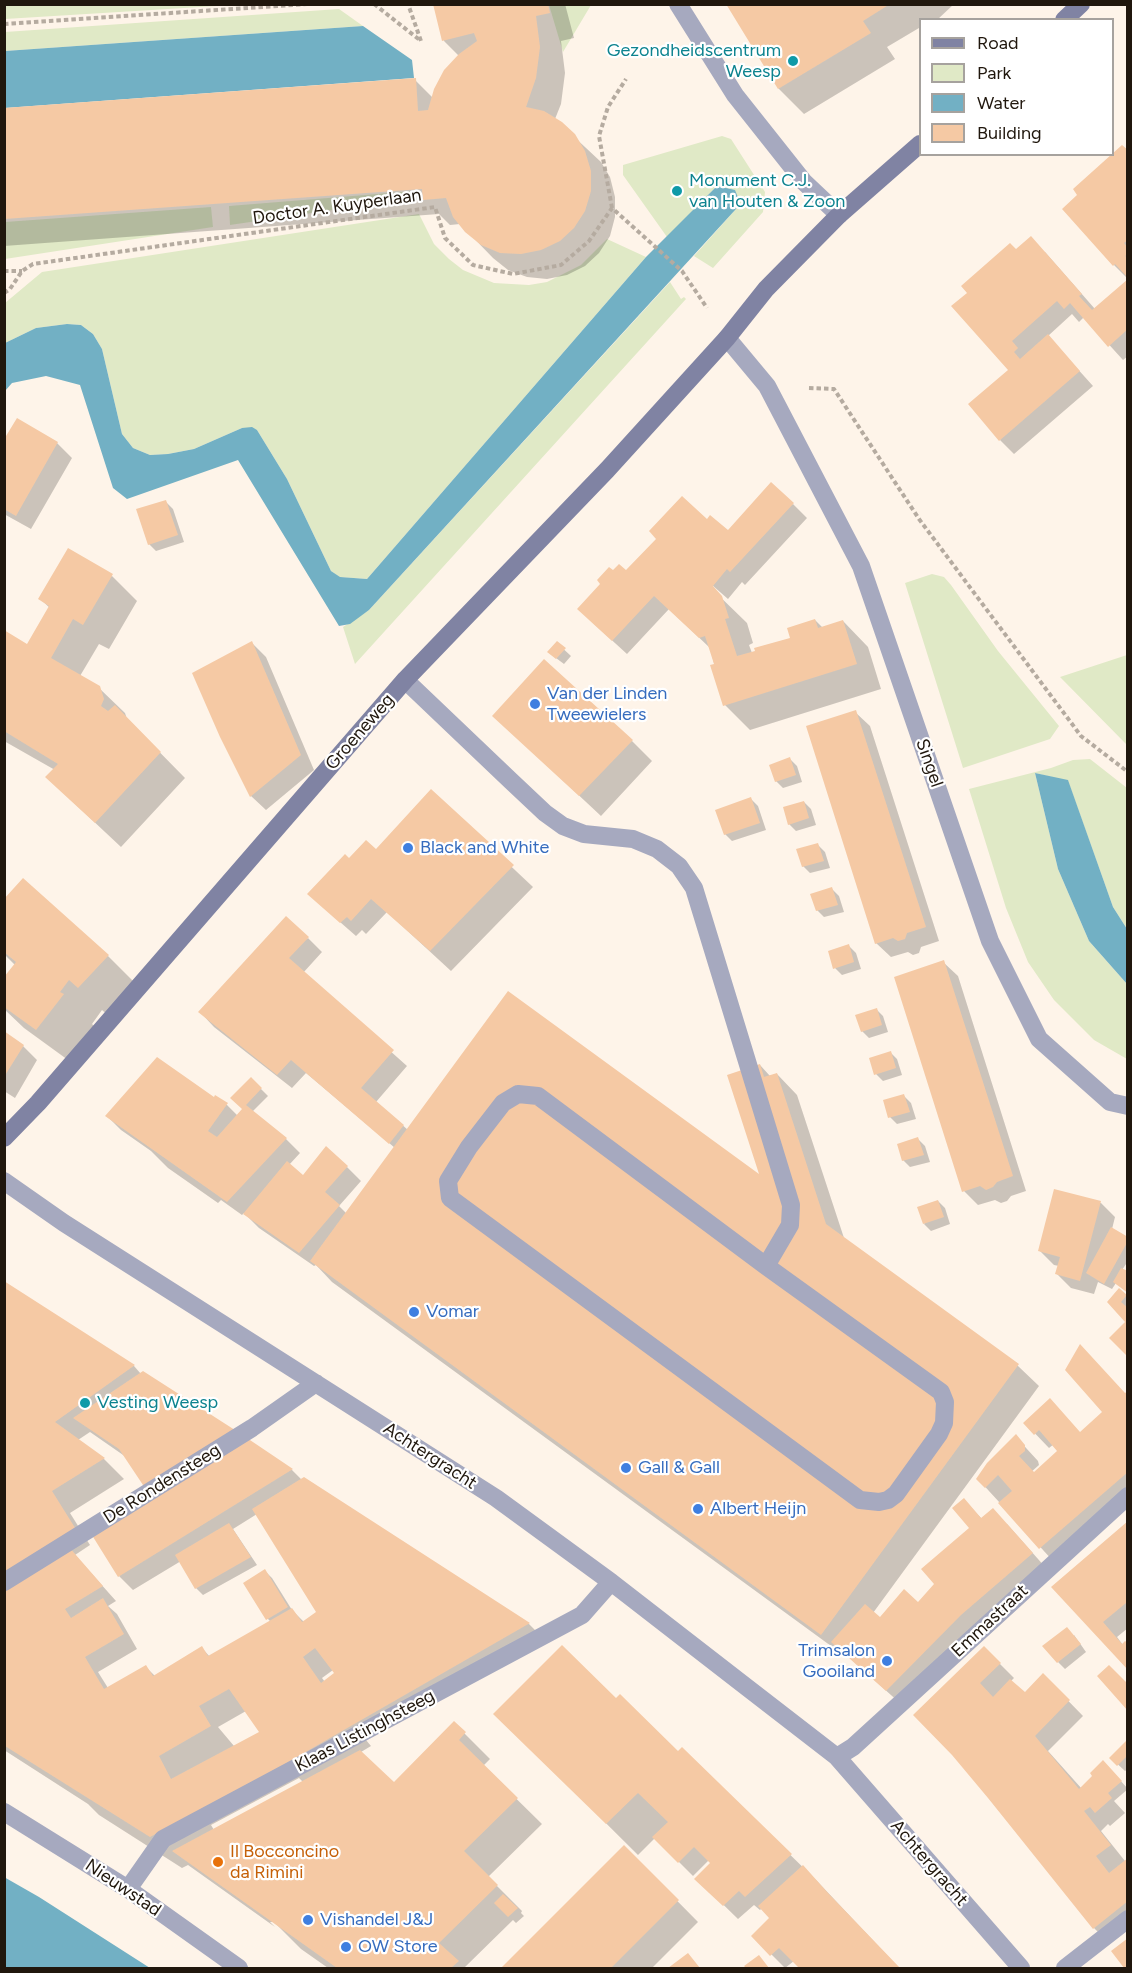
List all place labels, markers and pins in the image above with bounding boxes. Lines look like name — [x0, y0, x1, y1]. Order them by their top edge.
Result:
place label: Gezondheidscentrum Weesp — [607, 40, 781, 82]
marker: Gezondheidscentrum Weesp — [786, 54, 800, 68]
place label: Monument C.J. van Houten & Zoon — [689, 170, 845, 213]
marker: Monument C.J. van Houten & Zoon — [670, 184, 684, 198]
place label: Van der Linden Tweewielers — [547, 683, 667, 726]
marker: Van der Linden Tweewielers — [528, 697, 542, 711]
place label: Black and White — [420, 837, 549, 859]
marker: Black and White — [401, 841, 415, 855]
place label: Vomar — [426, 1301, 479, 1323]
marker: Vomar — [407, 1305, 421, 1319]
place label: Vesting Weesp — [97, 1392, 218, 1414]
marker: Vesting Weesp — [78, 1396, 92, 1410]
place label: Gall & Gall — [638, 1457, 720, 1479]
marker: Gall & Gall — [619, 1461, 633, 1475]
place label: Albert Heijn — [710, 1498, 806, 1520]
marker: Albert Heijn — [691, 1502, 705, 1516]
place label: Trimsalon Gooiland — [798, 1640, 875, 1682]
marker: Trimsalon Gooiland — [880, 1654, 894, 1668]
place label: Il Bocconcino da Rimini — [230, 1841, 339, 1884]
marker: Il Bocconcino da Rimini — [211, 1855, 225, 1869]
place label: Vishandel J&J — [320, 1909, 433, 1931]
marker: Vishandel J&J — [301, 1913, 315, 1927]
place label: OW Store — [358, 1936, 438, 1958]
marker: OW Store — [339, 1940, 353, 1954]

